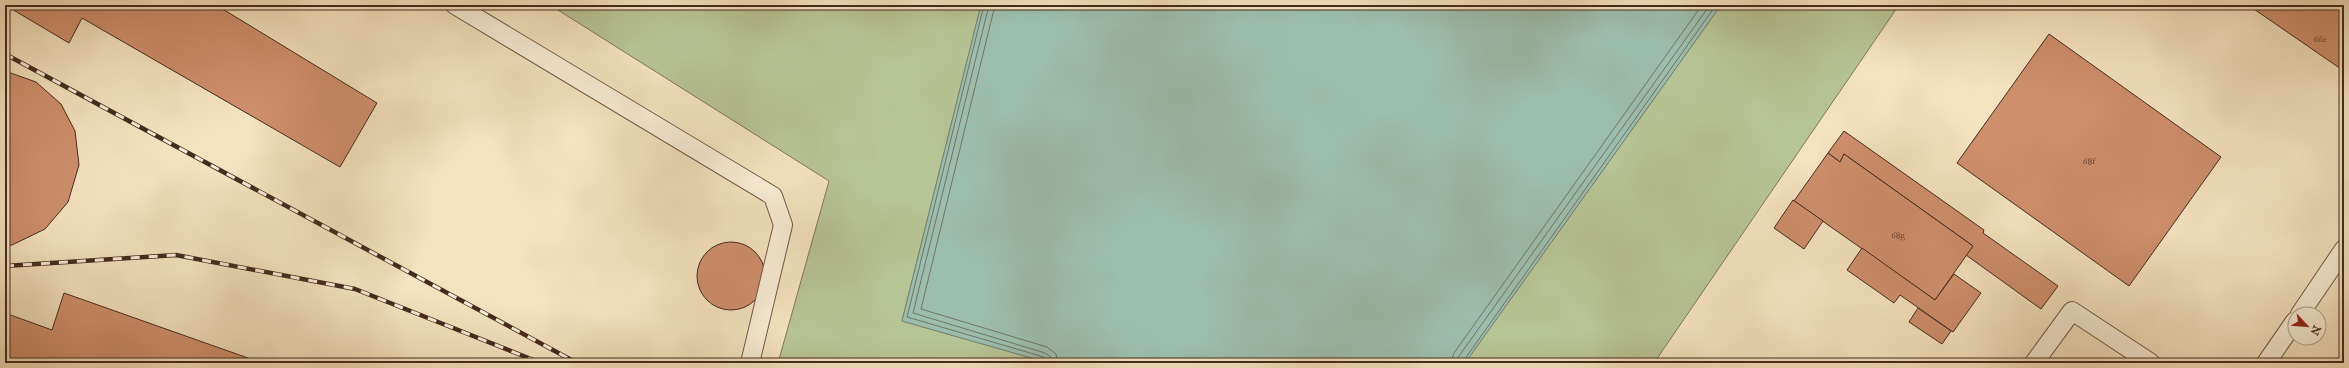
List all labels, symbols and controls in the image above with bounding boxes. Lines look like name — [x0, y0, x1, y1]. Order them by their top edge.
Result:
house number: 66e — [2314, 33, 2327, 44]
house number: 68f — [2083, 155, 2097, 166]
house number: 68g — [1891, 229, 1906, 241]
north arrow — [2287, 306, 2327, 346]
text: N — [2307, 323, 2323, 338]

